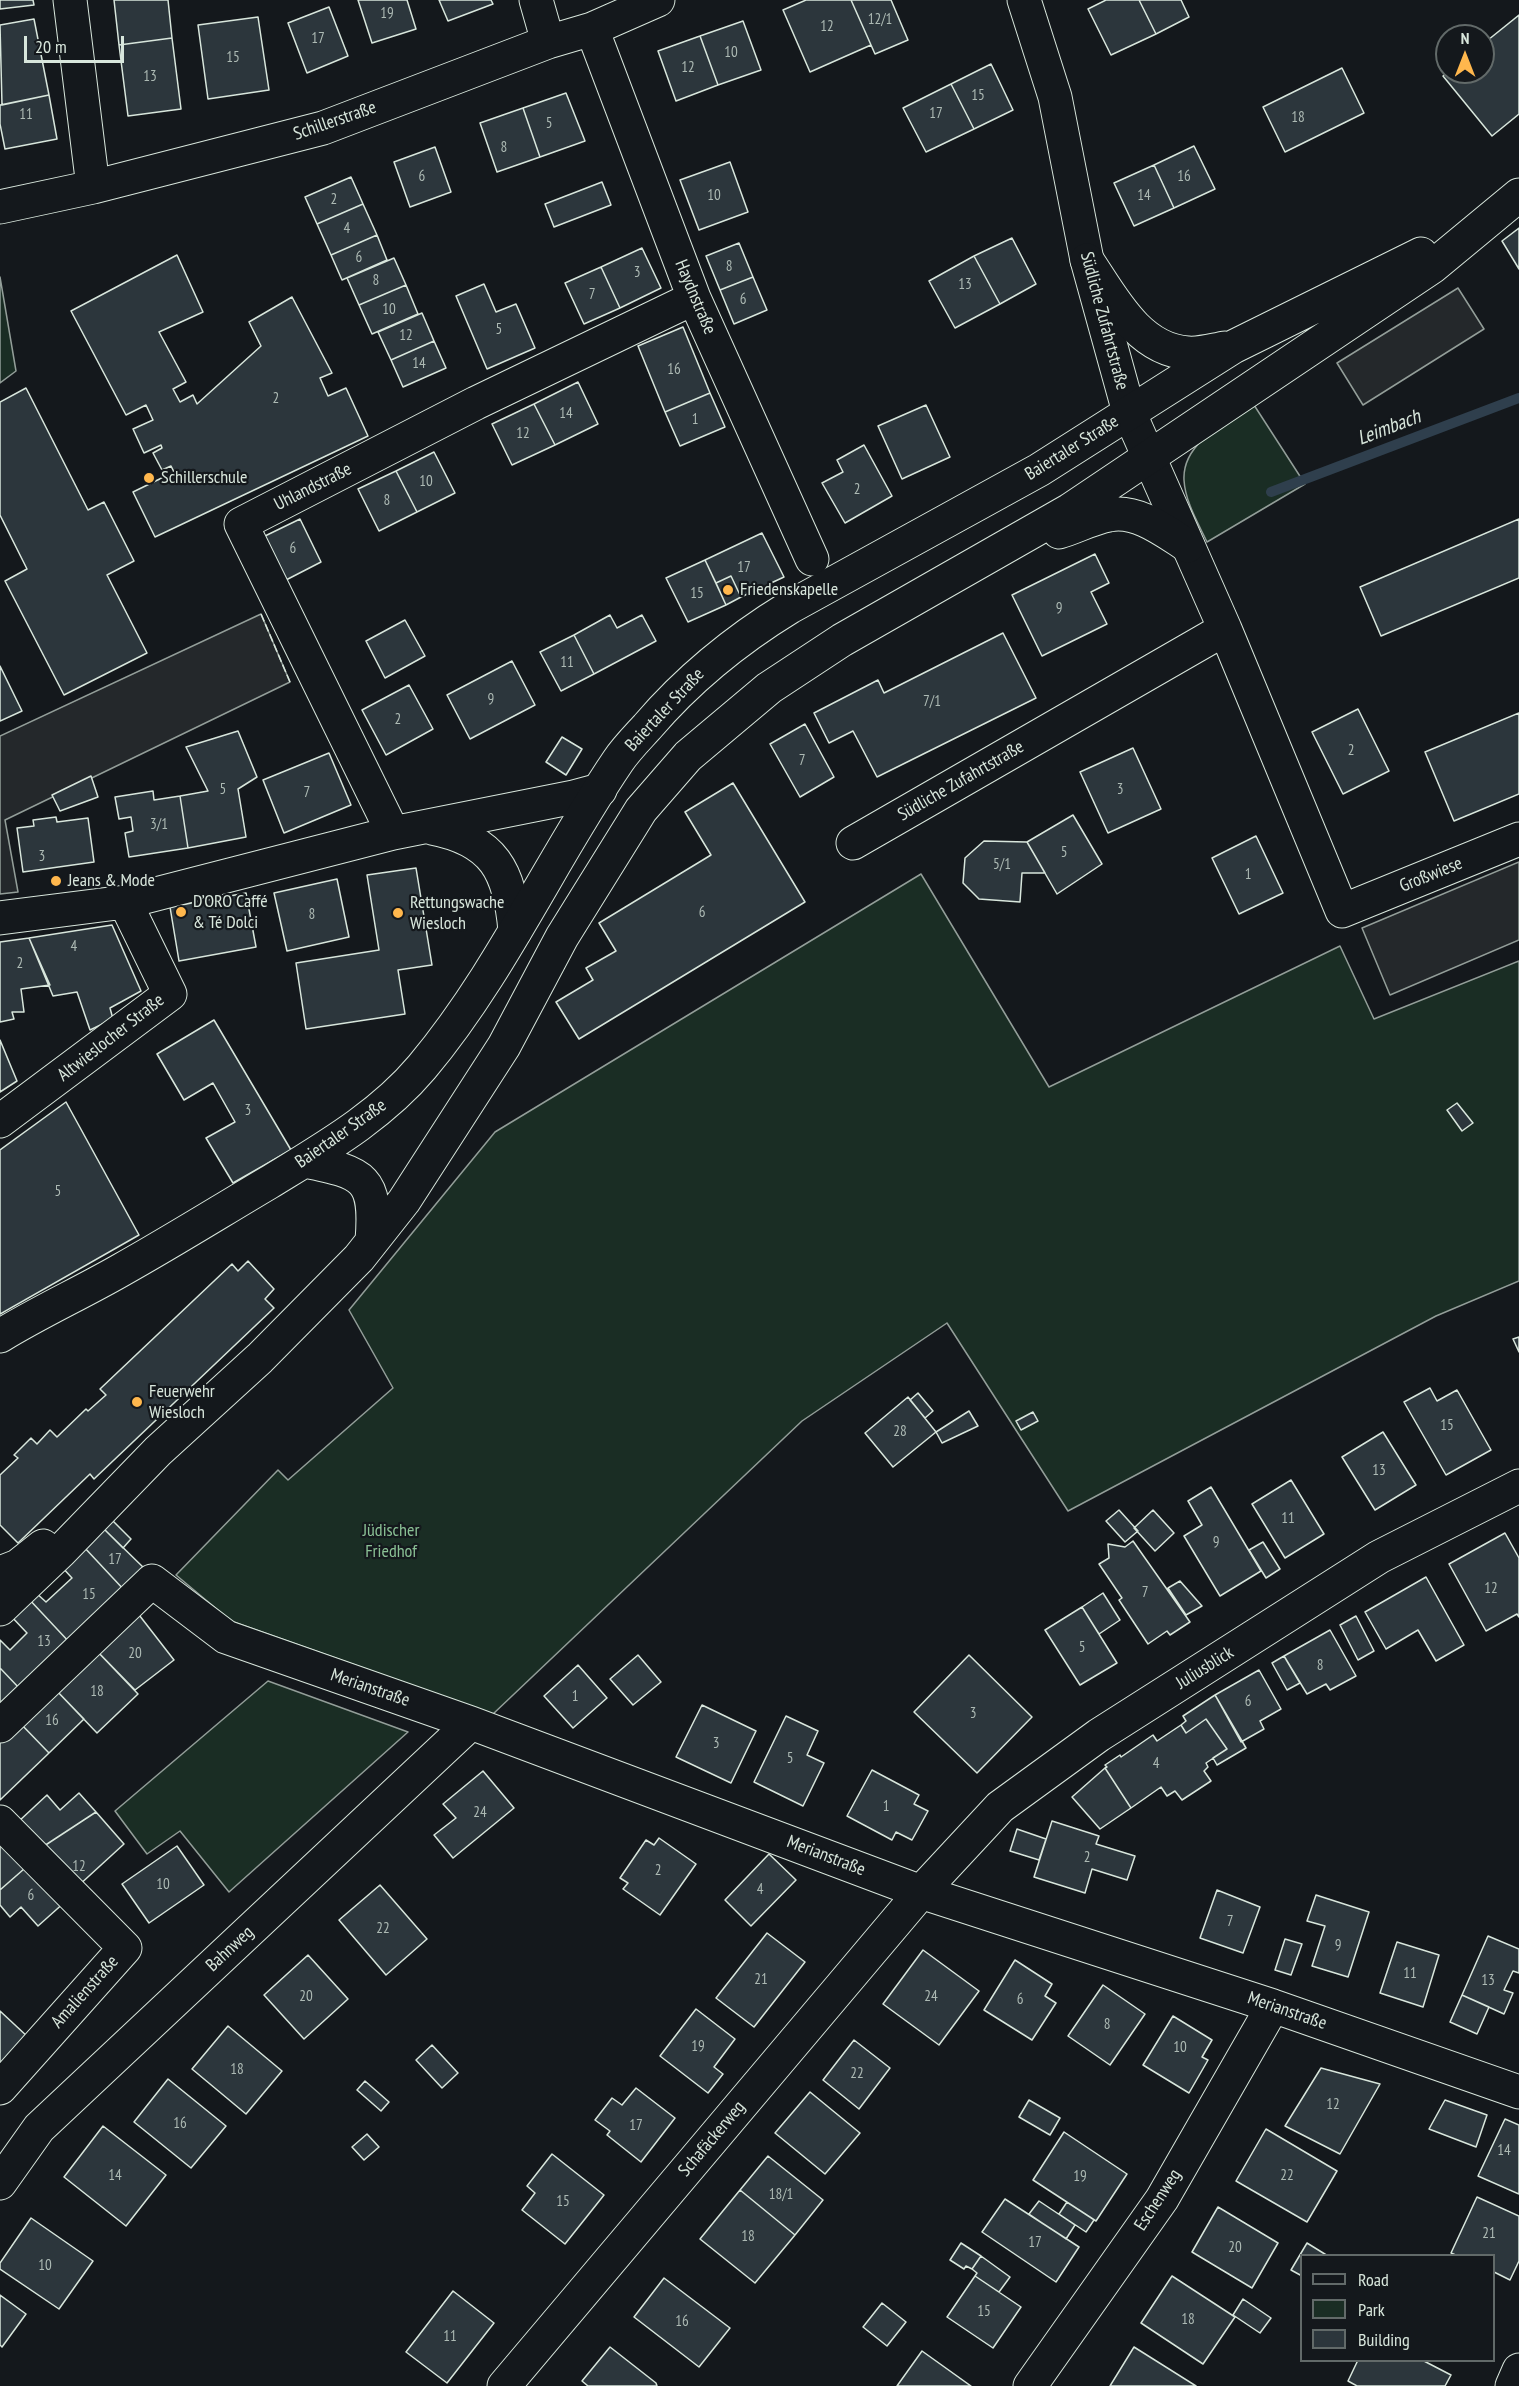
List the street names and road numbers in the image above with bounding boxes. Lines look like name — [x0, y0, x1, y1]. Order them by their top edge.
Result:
street label: Schillerstraße — [291, 97, 379, 145]
street label: Südliche Zufahrtstraße — [1075, 250, 1133, 392]
street label: Haydnstraße — [670, 257, 720, 337]
street label: Baiertaler Straße — [1021, 411, 1123, 485]
street label: Uhlandstraße — [271, 458, 355, 516]
street label: Baiertaler Straße — [621, 664, 709, 756]
street label: Südliche Zufahrtstraße — [894, 736, 1028, 826]
street label: Großwiese — [1396, 853, 1466, 897]
street label: Altwieslocher Straße — [53, 990, 169, 1086]
street label: Baiertaler Straße — [291, 1095, 391, 1173]
street label: Juliusblick — [1172, 1642, 1238, 1694]
street label: Merianstraße — [328, 1664, 412, 1712]
street label: Merianstraße — [784, 1831, 868, 1881]
street label: Bahnweg — [202, 1922, 258, 1976]
street label: Amalienstraße — [47, 1951, 123, 2033]
street label: Merianstraße — [1245, 1987, 1329, 2035]
street label: Schafäckerweg — [674, 2097, 750, 2181]
street label: Eschenweg — [1130, 2165, 1186, 2235]

